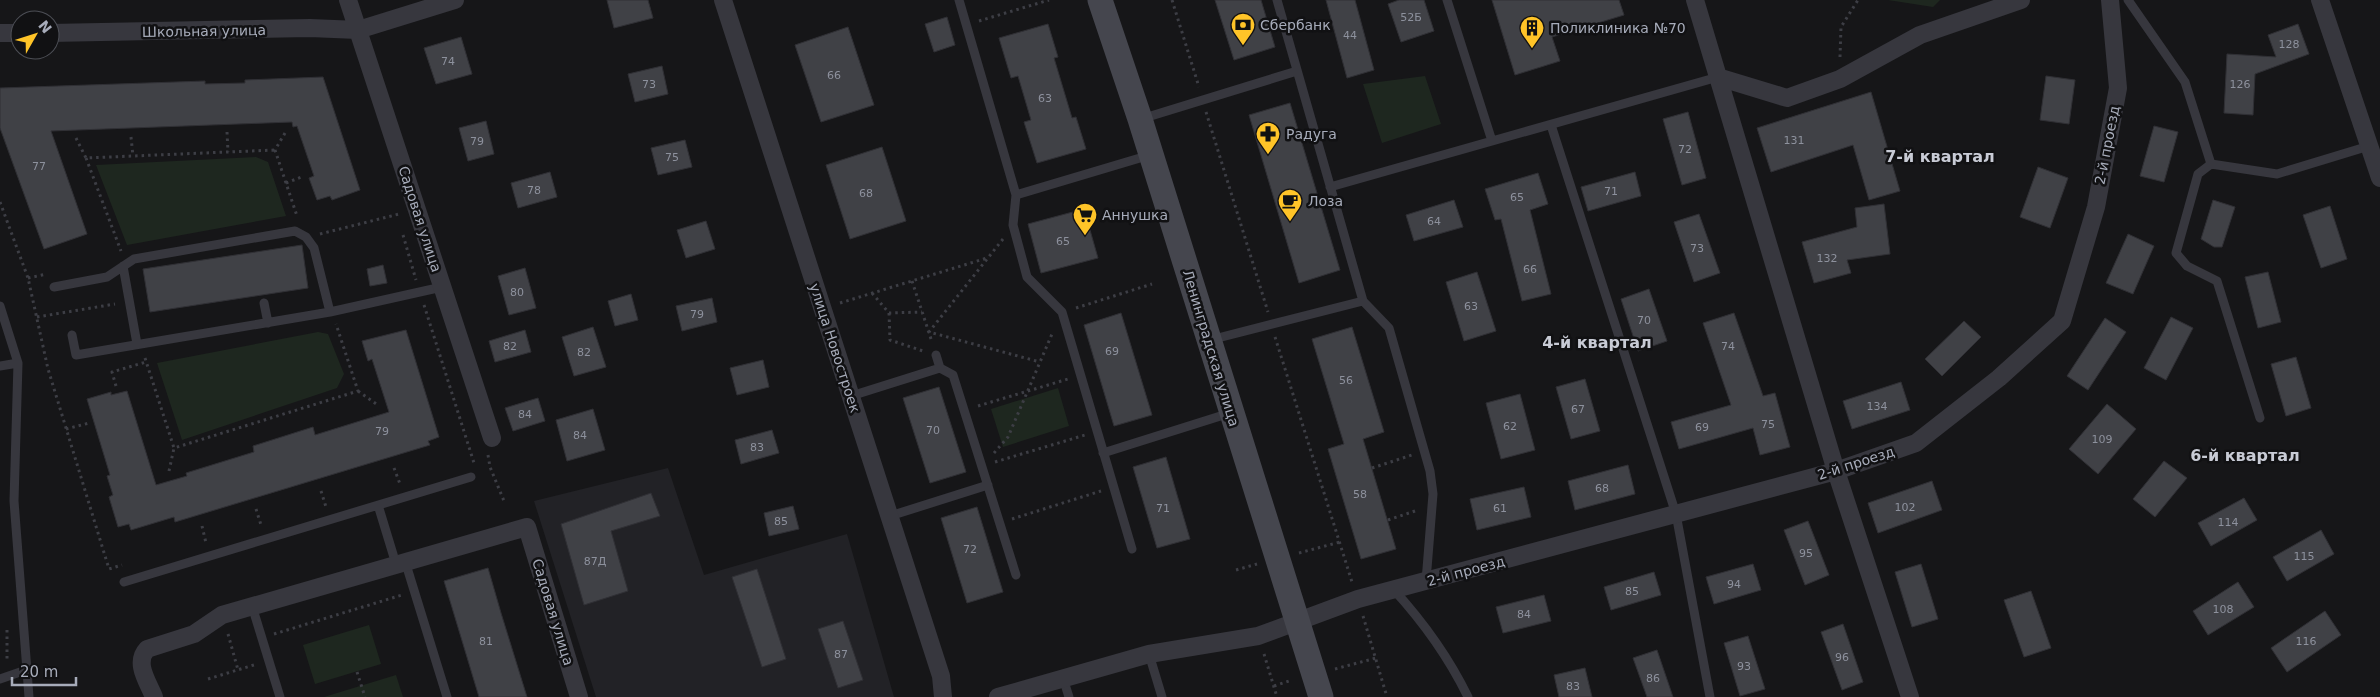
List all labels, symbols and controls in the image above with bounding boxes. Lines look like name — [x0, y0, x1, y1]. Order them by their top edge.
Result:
north arrow — [10, 10, 60, 60]
house number: 52Б — [1400, 11, 1422, 24]
bank icon: Сбербанк — [1230, 12, 1256, 46]
building icon: Поликлиника №70 — [1519, 15, 1545, 49]
text: N — [35, 17, 55, 36]
place label: Сбербанк — [1260, 17, 1331, 33]
place label: Поликлиника №70 — [1550, 20, 1686, 36]
street label: Школьная улица — [142, 22, 266, 40]
house number: 44 — [1343, 29, 1357, 42]
house number: 128 — [2279, 38, 2300, 51]
house number: 74 — [441, 55, 455, 68]
house number: 66 — [827, 69, 841, 82]
house number: 73 — [642, 78, 656, 91]
house number: 126 — [2230, 78, 2251, 91]
house number: 63 — [1038, 92, 1052, 105]
street label: 2-й проезд — [2092, 104, 2122, 186]
pharmacy icon: Радуга — [1255, 121, 1281, 155]
place label: Радуга — [1286, 126, 1337, 142]
house number: 131 — [1784, 134, 1805, 147]
house number: 79 — [470, 135, 484, 148]
house number: 72 — [1678, 143, 1692, 156]
district label: 7-й квартал — [1885, 147, 1995, 166]
house number: 75 — [665, 151, 679, 164]
house number: 77 — [32, 160, 46, 173]
street label: Садовая улица — [395, 164, 445, 274]
house number: 78 — [527, 184, 541, 197]
house number: 71 — [1604, 185, 1618, 198]
house number: 68 — [859, 187, 873, 200]
cafe icon: Лоза — [1277, 188, 1303, 222]
house number: 65 — [1510, 191, 1524, 204]
place label: Лоза — [1308, 193, 1343, 209]
supermarket icon: Аннушка — [1072, 202, 1098, 236]
place label: Аннушка — [1102, 207, 1168, 223]
house number: 64 — [1427, 215, 1441, 228]
house number: 65 — [1056, 235, 1070, 248]
house number: 73 — [1690, 242, 1704, 255]
house number: 132 — [1817, 252, 1838, 265]
house number: 66 — [1523, 263, 1537, 276]
street label: Ленинградская улица — [1180, 268, 1242, 428]
street label: улица Новостроек — [807, 281, 863, 415]
house number: 80 — [510, 286, 524, 299]
house number: 63 — [1464, 300, 1478, 313]
house number: 79 — [690, 308, 704, 321]
house number: 70 — [1637, 314, 1651, 327]
district label: 4-й квартал — [1542, 333, 1652, 352]
house number: 82 — [503, 340, 517, 353]
house number: 74 — [1721, 340, 1735, 353]
house number: 69 — [1105, 345, 1119, 358]
house number: 82 — [577, 346, 591, 359]
house number: 56 — [1339, 374, 1353, 387]
house number: 134 — [1867, 400, 1888, 413]
house number: 67 — [1571, 403, 1585, 416]
house number: 84 — [518, 408, 532, 421]
house number: 75 — [1761, 418, 1775, 431]
house number: 62 — [1503, 420, 1517, 433]
house number: 69 — [1695, 421, 1709, 434]
house number: 70 — [926, 424, 940, 437]
house number: 79 — [375, 425, 389, 438]
house number: 84 — [573, 429, 587, 442]
house number: 109 — [2092, 433, 2113, 446]
house number: 83 — [750, 441, 764, 454]
street label: 2-й проезд — [1816, 443, 1896, 483]
district label: 6-й квартал — [2190, 446, 2300, 465]
house number: 68 — [1595, 482, 1609, 495]
house number: 58 — [1353, 488, 1367, 501]
house number: 102 — [1895, 501, 1916, 514]
house number: 71 — [1156, 502, 1170, 515]
house number: 61 — [1493, 502, 1507, 515]
house number: 85 — [774, 515, 788, 528]
house number: 114 — [2218, 516, 2239, 529]
house number: 72 — [963, 543, 977, 556]
house number: 95 — [1799, 547, 1813, 560]
house number: 115 — [2294, 550, 2315, 563]
street label: 2-й проезд — [1425, 553, 1507, 589]
house number: 87Д — [584, 555, 607, 568]
street label: Садовая улица — [529, 557, 577, 667]
house number: 94 — [1727, 578, 1741, 591]
house number: 85 — [1625, 585, 1639, 598]
house number: 108 — [2213, 603, 2234, 616]
house number: 84 — [1517, 608, 1531, 621]
house number: 81 — [479, 635, 493, 648]
house number: 116 — [2296, 635, 2317, 648]
house number: 87 — [834, 648, 848, 661]
house number: 96 — [1835, 651, 1849, 664]
scale bar — [12, 654, 76, 686]
house number: 93 — [1737, 660, 1751, 673]
text: 20 m — [20, 663, 58, 681]
house number: 86 — [1646, 672, 1660, 685]
house number: 83 — [1566, 680, 1580, 693]

